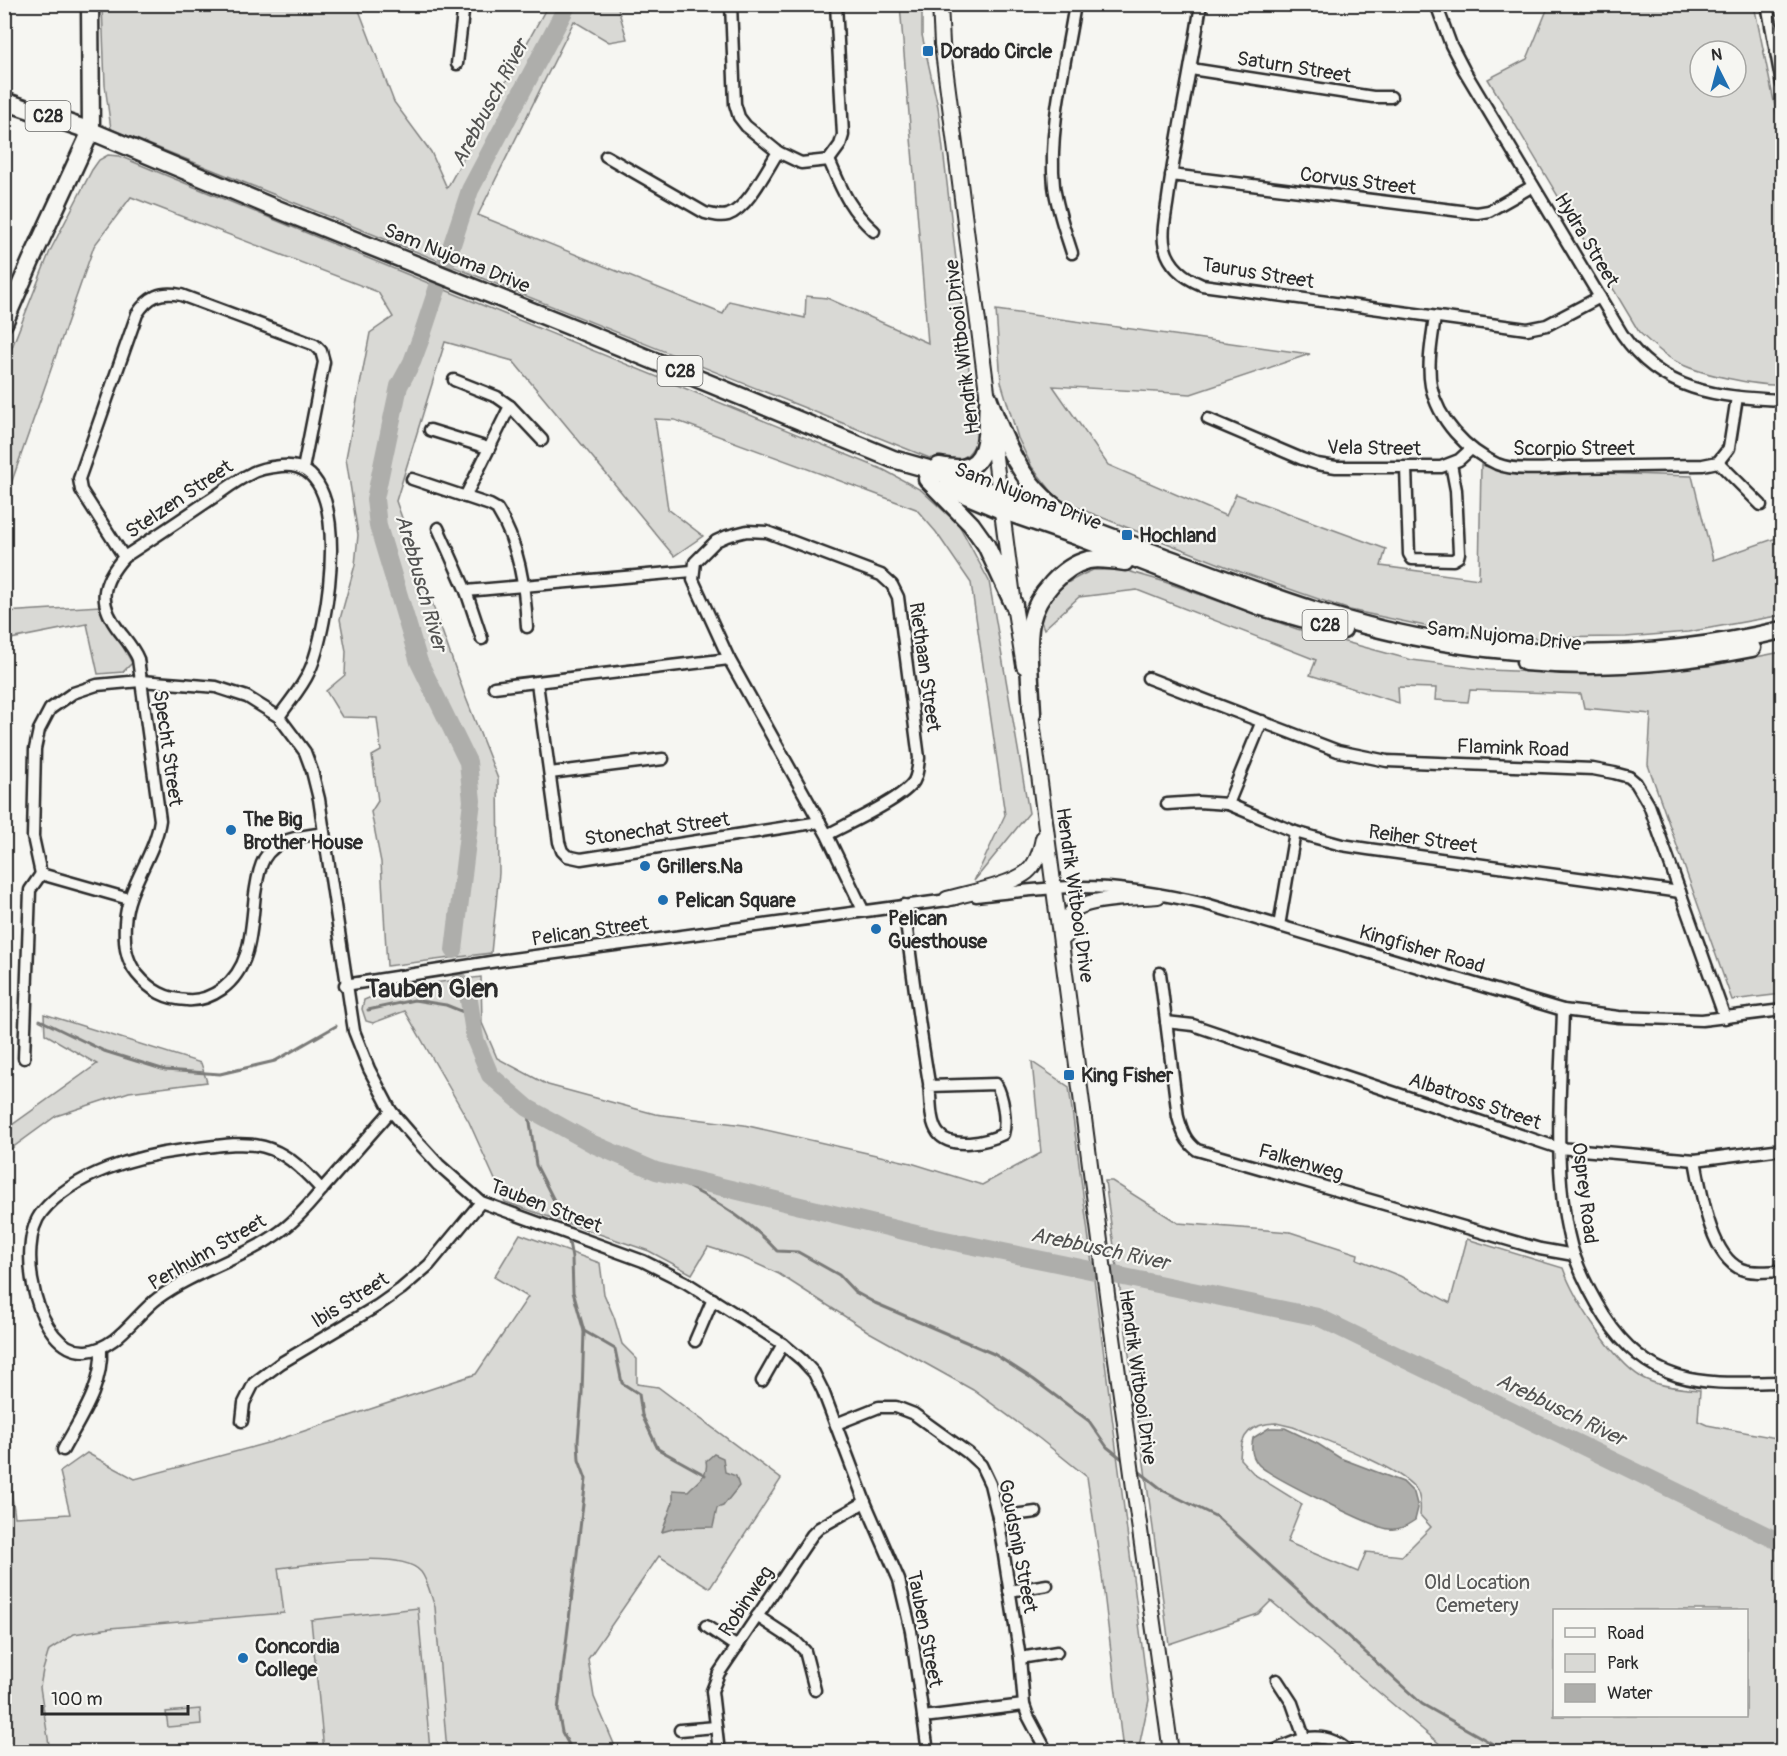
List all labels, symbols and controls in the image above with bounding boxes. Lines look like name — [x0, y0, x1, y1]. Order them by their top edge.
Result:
water label: Arebbusch River — [445, 32, 536, 171]
place label: Dorado Circle — [940, 39, 1053, 64]
north arrow — [1688, 39, 1748, 99]
marker: Dorado Circle — [921, 44, 935, 58]
text: N — [1710, 45, 1723, 66]
street label: Saturn Street — [1235, 46, 1354, 89]
road number: C28 — [26, 101, 70, 131]
street label: Corvus Street — [1299, 161, 1418, 201]
street label: Hydra Street — [1549, 188, 1625, 293]
street label: Sam Nujoma Drive — [380, 217, 534, 299]
street label: Taurus Street — [1200, 252, 1317, 294]
street label: Hendrik Witbooi Drive — [939, 258, 985, 436]
road number: C28 — [658, 356, 702, 386]
street label: Vela Street — [1327, 435, 1422, 461]
street label: Scorpio Street — [1513, 436, 1636, 461]
street label: Stelzen Street — [121, 453, 238, 544]
street label: Sam Nujoma Drive — [951, 456, 1105, 536]
water label: Arebbusch River — [389, 512, 454, 657]
place label: Hochland — [1139, 523, 1217, 548]
marker: Hochland — [1120, 528, 1134, 542]
street label: Riethaan Street — [904, 601, 947, 734]
road number: C28 — [1302, 610, 1348, 640]
street label: Sam Nujoma Drive — [1425, 615, 1583, 657]
street label: Specht Street — [147, 688, 189, 809]
street label: Flamink Road — [1456, 734, 1570, 762]
street label: Stonechat Street — [583, 806, 732, 852]
street label: Hendrik Witbooi Drive — [1050, 806, 1100, 984]
place label: The Big Brother House — [242, 807, 364, 855]
street label: Reiher Street — [1367, 819, 1480, 859]
marker: The Big Brother House — [224, 823, 238, 837]
place label: Grillers.Na — [657, 854, 743, 879]
marker: Grillers.Na — [638, 859, 652, 873]
place label: Pelican Square — [675, 888, 797, 913]
marker: Pelican Square — [656, 893, 670, 907]
place label: Pelican Guesthouse — [888, 906, 988, 954]
street label: Pelican Street — [530, 910, 651, 952]
street label: Kingfisher Road — [1356, 919, 1488, 979]
marker: Pelican Guesthouse — [869, 922, 883, 936]
district label: Tauben Glen — [364, 973, 499, 1005]
place label: King Fisher — [1081, 1063, 1174, 1088]
street label: Albatross Street — [1406, 1067, 1545, 1136]
marker: King Fisher — [1062, 1068, 1076, 1082]
street label: Falkenweg — [1256, 1138, 1346, 1186]
street label: Osprey Road — [1566, 1141, 1604, 1245]
street label: Tauben Street — [486, 1173, 606, 1239]
street label: Perlhuhn Street — [144, 1208, 271, 1296]
water label: Arebbusch River — [1028, 1221, 1174, 1277]
street label: Ibis Street — [307, 1266, 394, 1334]
street label: Hendrik Witbooi Drive — [1113, 1288, 1163, 1466]
water label: Arebbusch River — [1492, 1367, 1632, 1454]
street label: Goudsnip Street — [993, 1477, 1043, 1616]
street label: Robinweg — [713, 1561, 779, 1641]
street label: Tauben Street — [901, 1569, 949, 1690]
park label: Old Location Cemetery — [1424, 1570, 1530, 1618]
legend — [1553, 1609, 1748, 1717]
text: Road — [1607, 1622, 1644, 1645]
place label: Concordia College — [255, 1634, 340, 1682]
marker: Concordia College — [236, 1651, 250, 1665]
text: Park — [1607, 1652, 1639, 1675]
scale bar — [42, 1678, 188, 1716]
text: Water — [1607, 1682, 1653, 1705]
text: 100 m — [51, 1688, 103, 1711]

